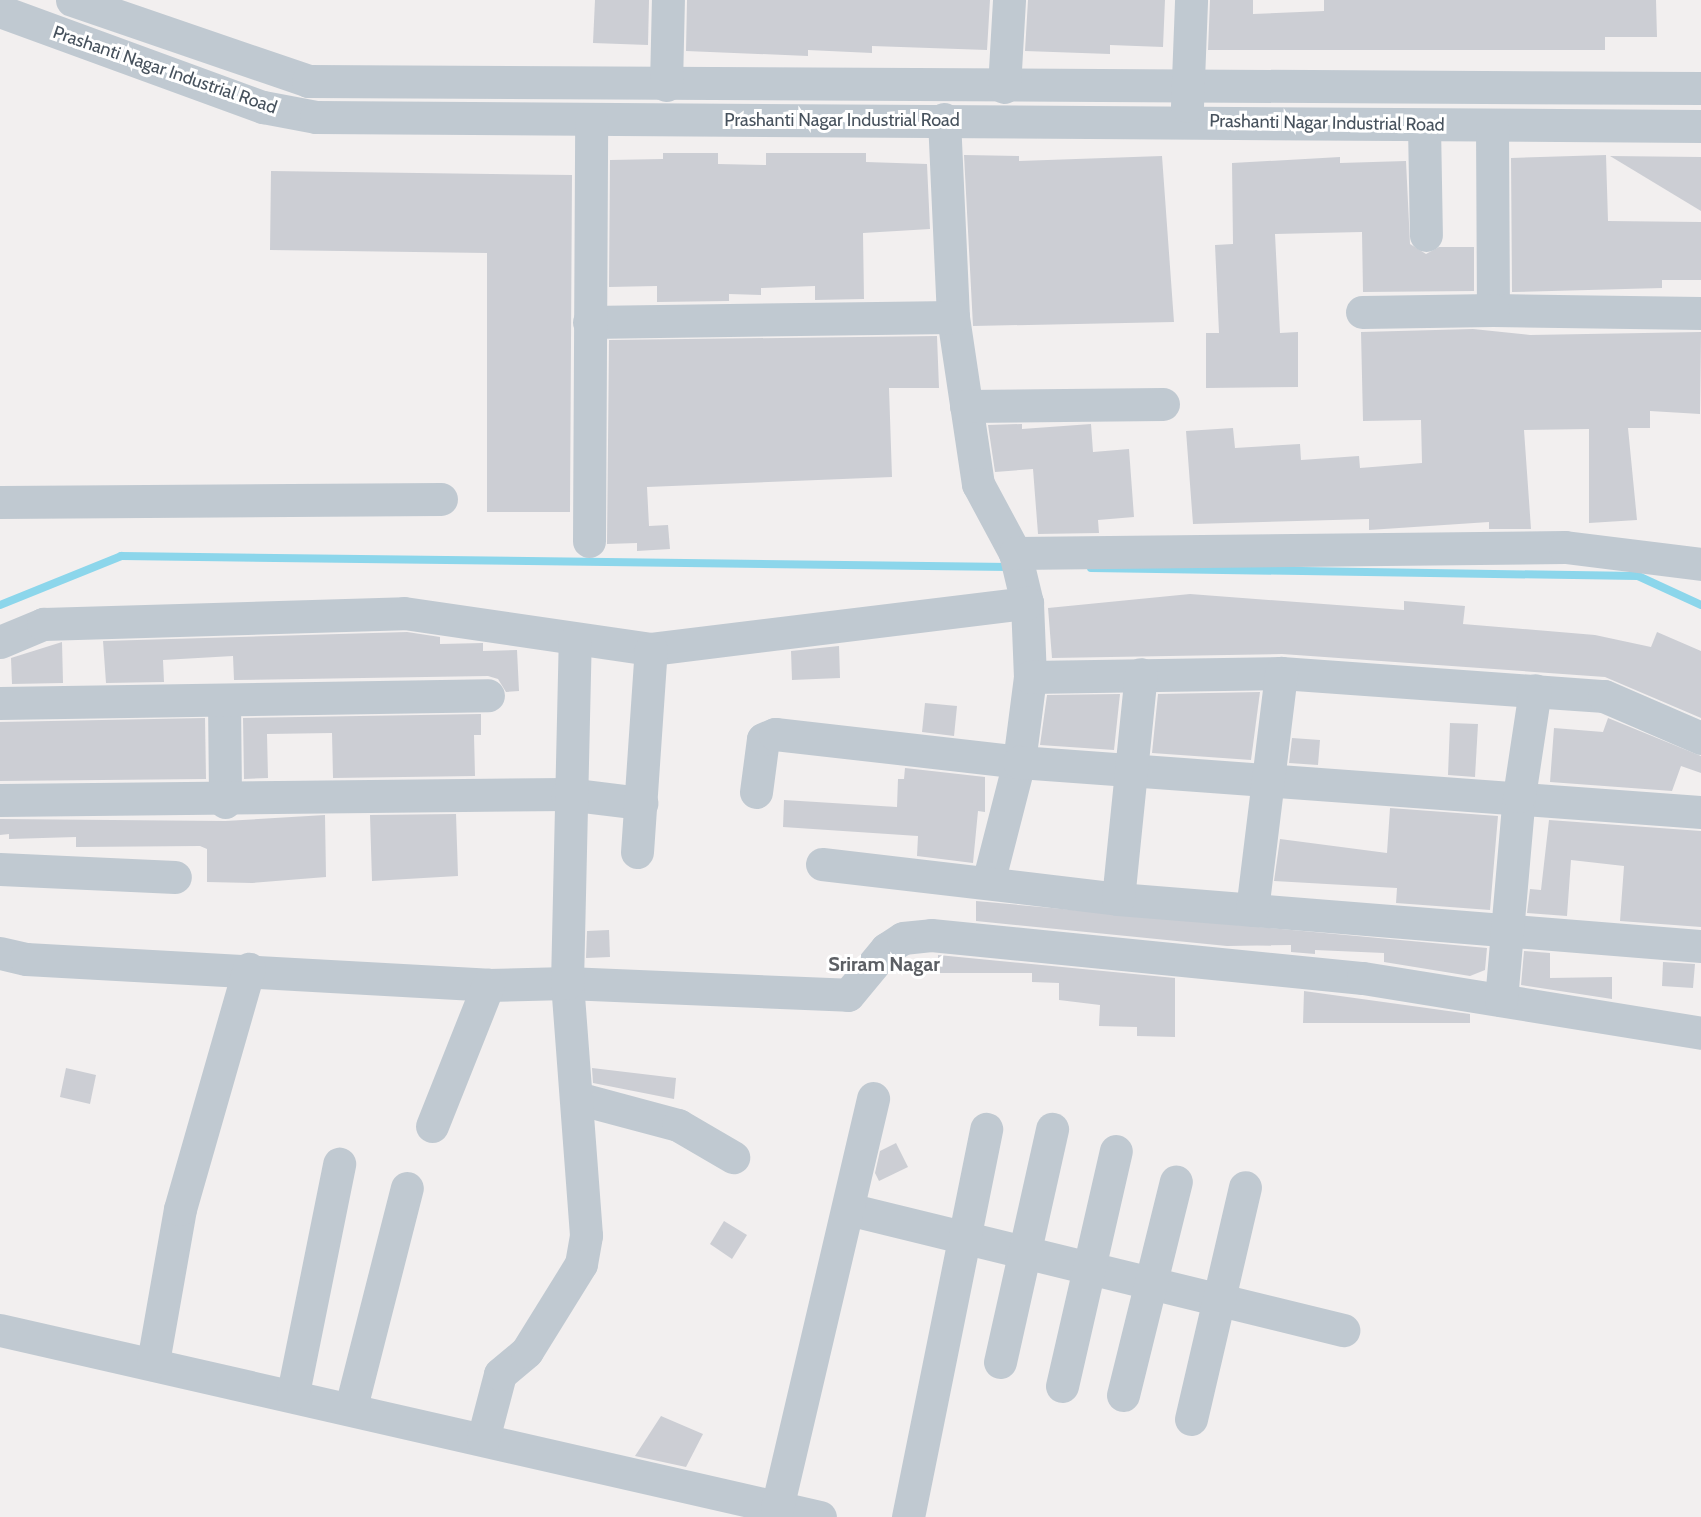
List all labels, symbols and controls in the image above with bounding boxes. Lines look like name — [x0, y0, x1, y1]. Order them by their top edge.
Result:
street label: Prashanti Nagar Industrial Road — [50, 21, 280, 119]
street label: Prashanti Nagar Industrial Road — [724, 109, 960, 131]
street label: Prashanti Nagar Industrial Road — [1209, 110, 1445, 136]
district label: Sriram Nagar — [828, 952, 940, 976]

